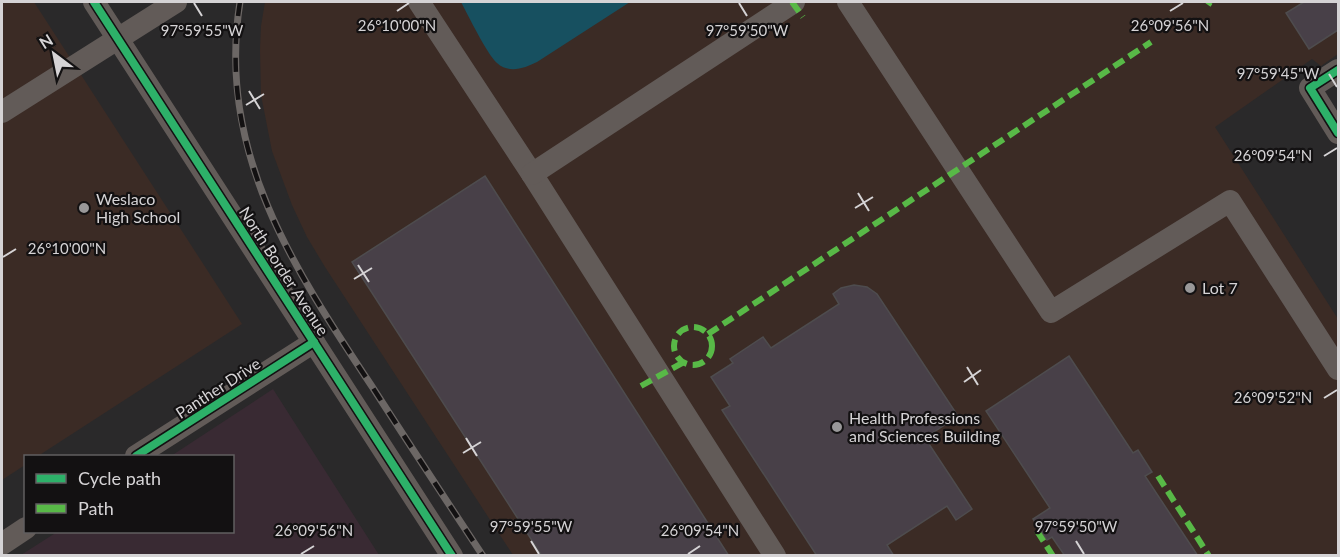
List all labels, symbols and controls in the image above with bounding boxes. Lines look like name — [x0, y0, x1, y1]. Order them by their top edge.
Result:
text: 26°10'00"N — [358, 16, 436, 34]
text: 26°09'56"N — [1131, 16, 1209, 34]
text: 97°59'55"W — [161, 21, 244, 39]
text: 97°59'50"W — [706, 21, 789, 39]
north arrow — [24, 24, 84, 84]
text: N — [36, 30, 56, 52]
text: 97°59'45"W — [1237, 64, 1320, 82]
text: 26°09'54"N — [1234, 146, 1312, 164]
place label: Weslaco High School — [96, 189, 180, 226]
marker: Weslaco High School — [77, 201, 91, 215]
street label: North Border Avenue — [236, 203, 333, 339]
text: 26°10'00"N — [28, 239, 106, 257]
place label: Lot 7 — [1202, 278, 1238, 297]
marker: Lot 7 — [1183, 281, 1197, 295]
street label: Panther Drive — [172, 353, 264, 422]
text: 26°09'52"N — [1234, 388, 1312, 406]
place label: Health Professions and Sciences Building — [849, 408, 1000, 445]
marker: Health Professions and Sciences Building — [830, 420, 844, 434]
legend — [24, 455, 234, 533]
text: Cycle path — [78, 467, 161, 489]
text: Path — [78, 497, 114, 519]
text: 97°59'55"W — [490, 517, 573, 535]
text: 97°59'50"W — [1035, 517, 1118, 535]
text: 26°09'56"N — [275, 521, 353, 539]
text: 26°09'54"N — [661, 521, 739, 539]

